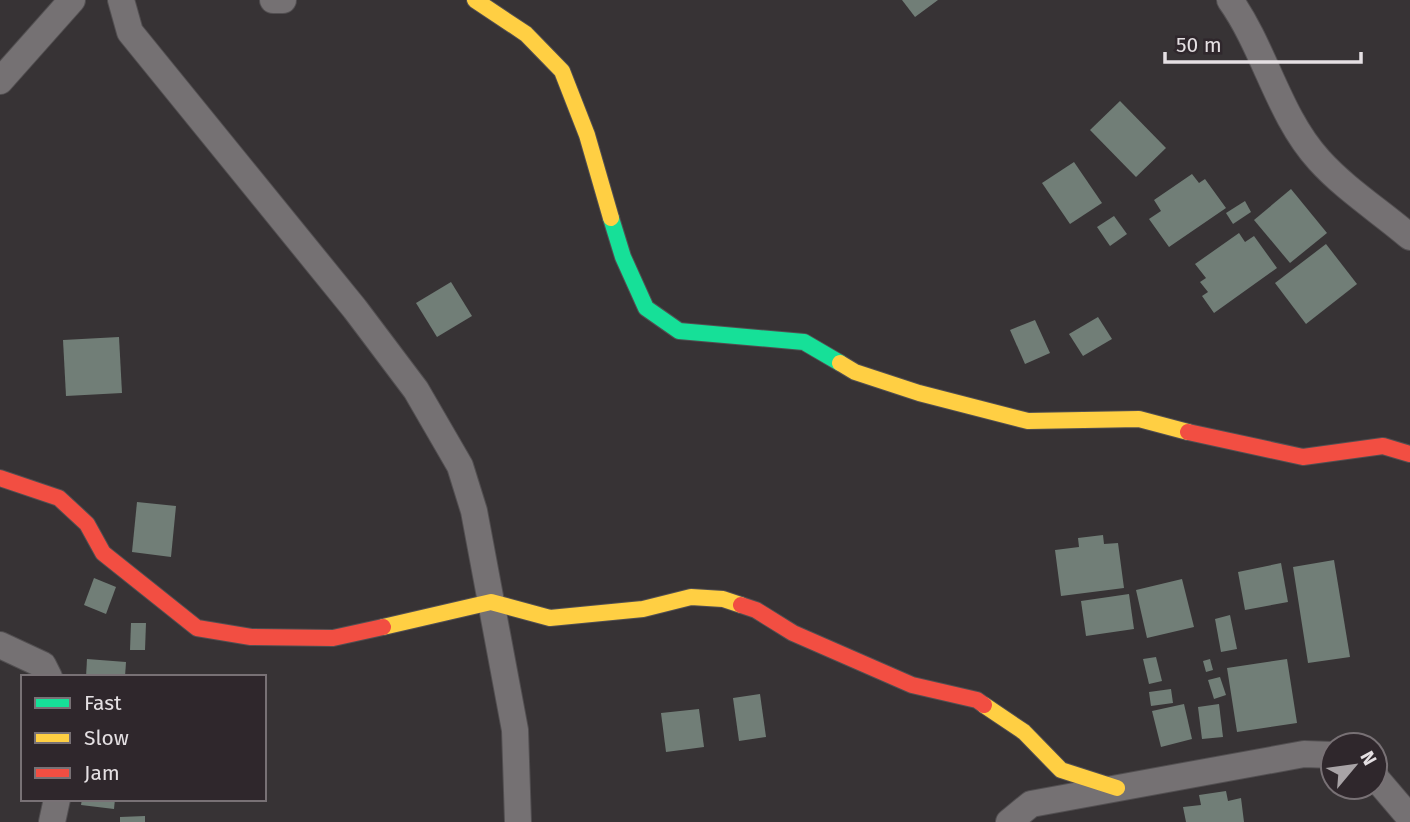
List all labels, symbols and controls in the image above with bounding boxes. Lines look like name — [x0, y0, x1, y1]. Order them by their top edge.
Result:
scale bar — [1165, 21, 1361, 65]
text: 50 m — [1176, 32, 1222, 58]
legend — [21, 675, 266, 801]
text: Fast — [84, 690, 122, 716]
text: Slow — [84, 725, 129, 751]
north arrow — [1319, 731, 1389, 801]
text: N — [1355, 747, 1382, 769]
text: Jam — [84, 760, 120, 786]

